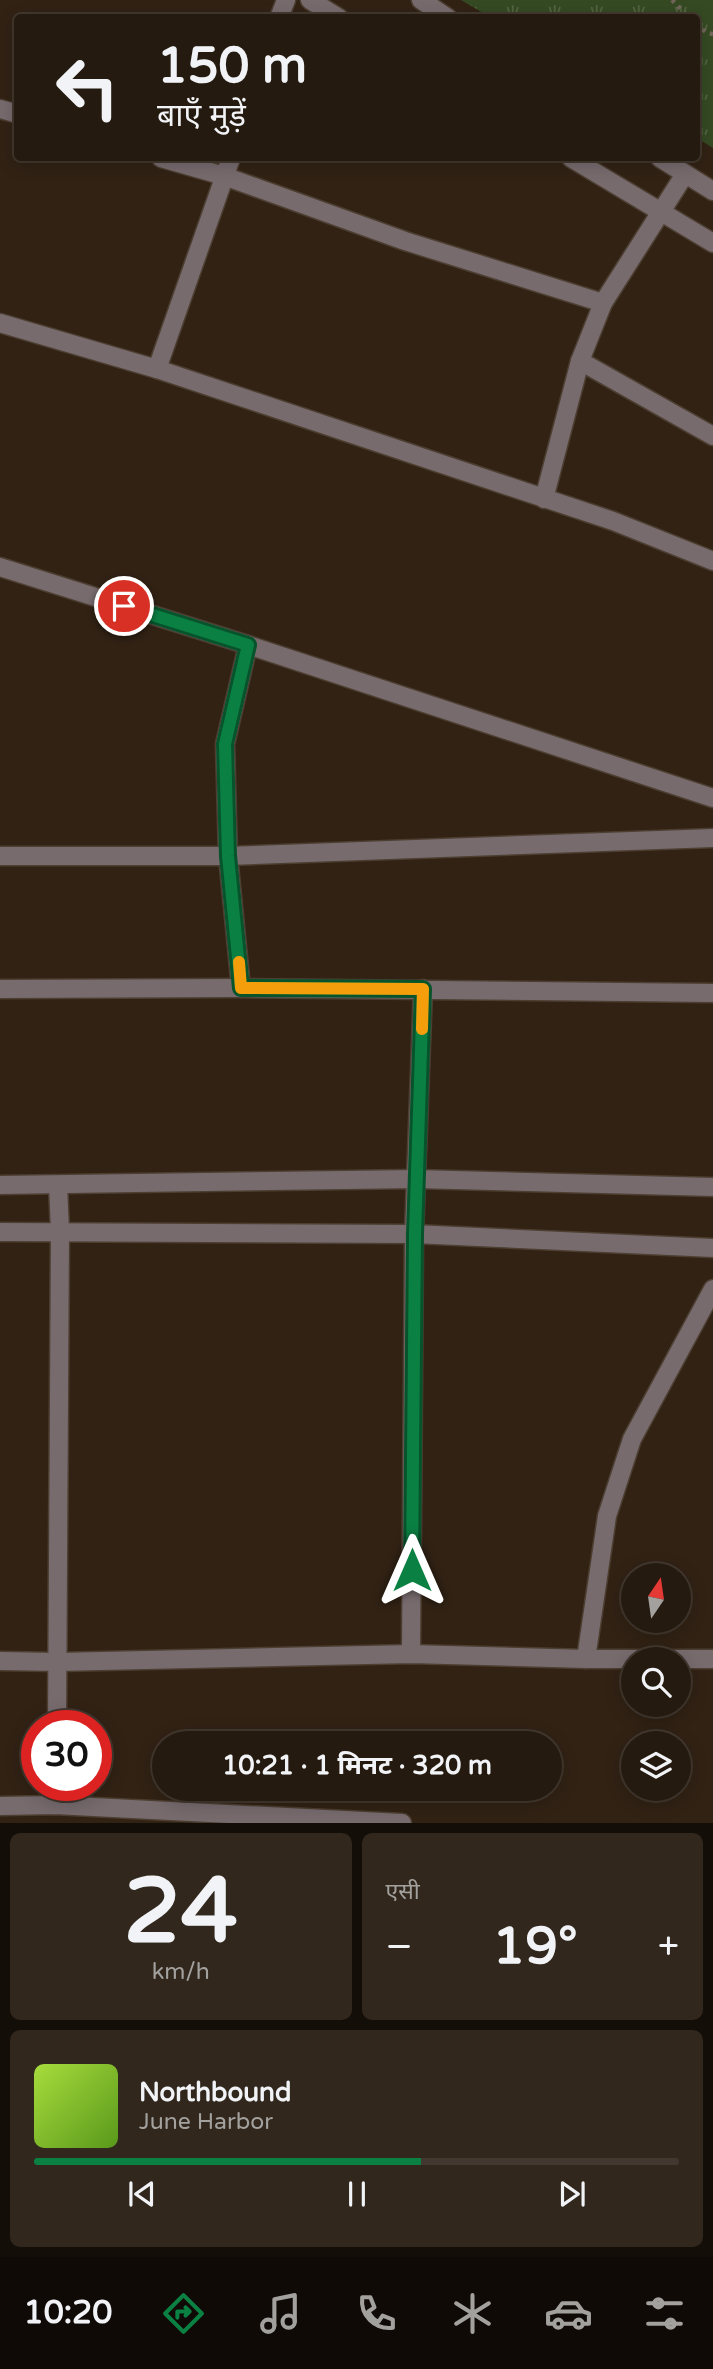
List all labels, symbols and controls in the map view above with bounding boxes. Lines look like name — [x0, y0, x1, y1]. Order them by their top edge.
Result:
text: 150 m — [157, 37, 307, 96]
icon: left — [42, 42, 133, 133]
text: बाएँ मुड़ें — [157, 97, 246, 135]
pin — [94, 576, 154, 636]
icon: arrive — [105, 587, 143, 625]
position arrow — [375, 1533, 449, 1607]
north arrow — [621, 1563, 691, 1633]
map controls — [621, 1563, 691, 1801]
button: search — [621, 1647, 691, 1717]
speed limit sign: 30 — [21, 1710, 112, 1801]
button: layers — [621, 1731, 691, 1801]
text: 10:21 · 1 मिनट · 320 m — [222, 1750, 492, 1781]
text: 24 — [124, 1857, 238, 1967]
text: एसी — [386, 1878, 420, 1906]
text: 19° — [493, 1915, 578, 1978]
text: − — [386, 1924, 413, 1970]
text: + — [658, 1924, 679, 1970]
text: km/h — [152, 1958, 210, 1986]
text: Northbound — [139, 2077, 291, 2108]
text: June Harbor — [139, 2108, 273, 2136]
icon: previous — [123, 2175, 161, 2213]
icon: pause — [338, 2175, 376, 2213]
icon: next — [553, 2175, 591, 2213]
icon: directions — [159, 2289, 208, 2338]
icon: music — [256, 2289, 305, 2338]
icon: phone — [352, 2289, 401, 2338]
icon: climate — [448, 2289, 497, 2338]
icon: car — [544, 2289, 593, 2338]
icon: filters — [640, 2289, 689, 2338]
text: 10:20 — [24, 2294, 112, 2332]

